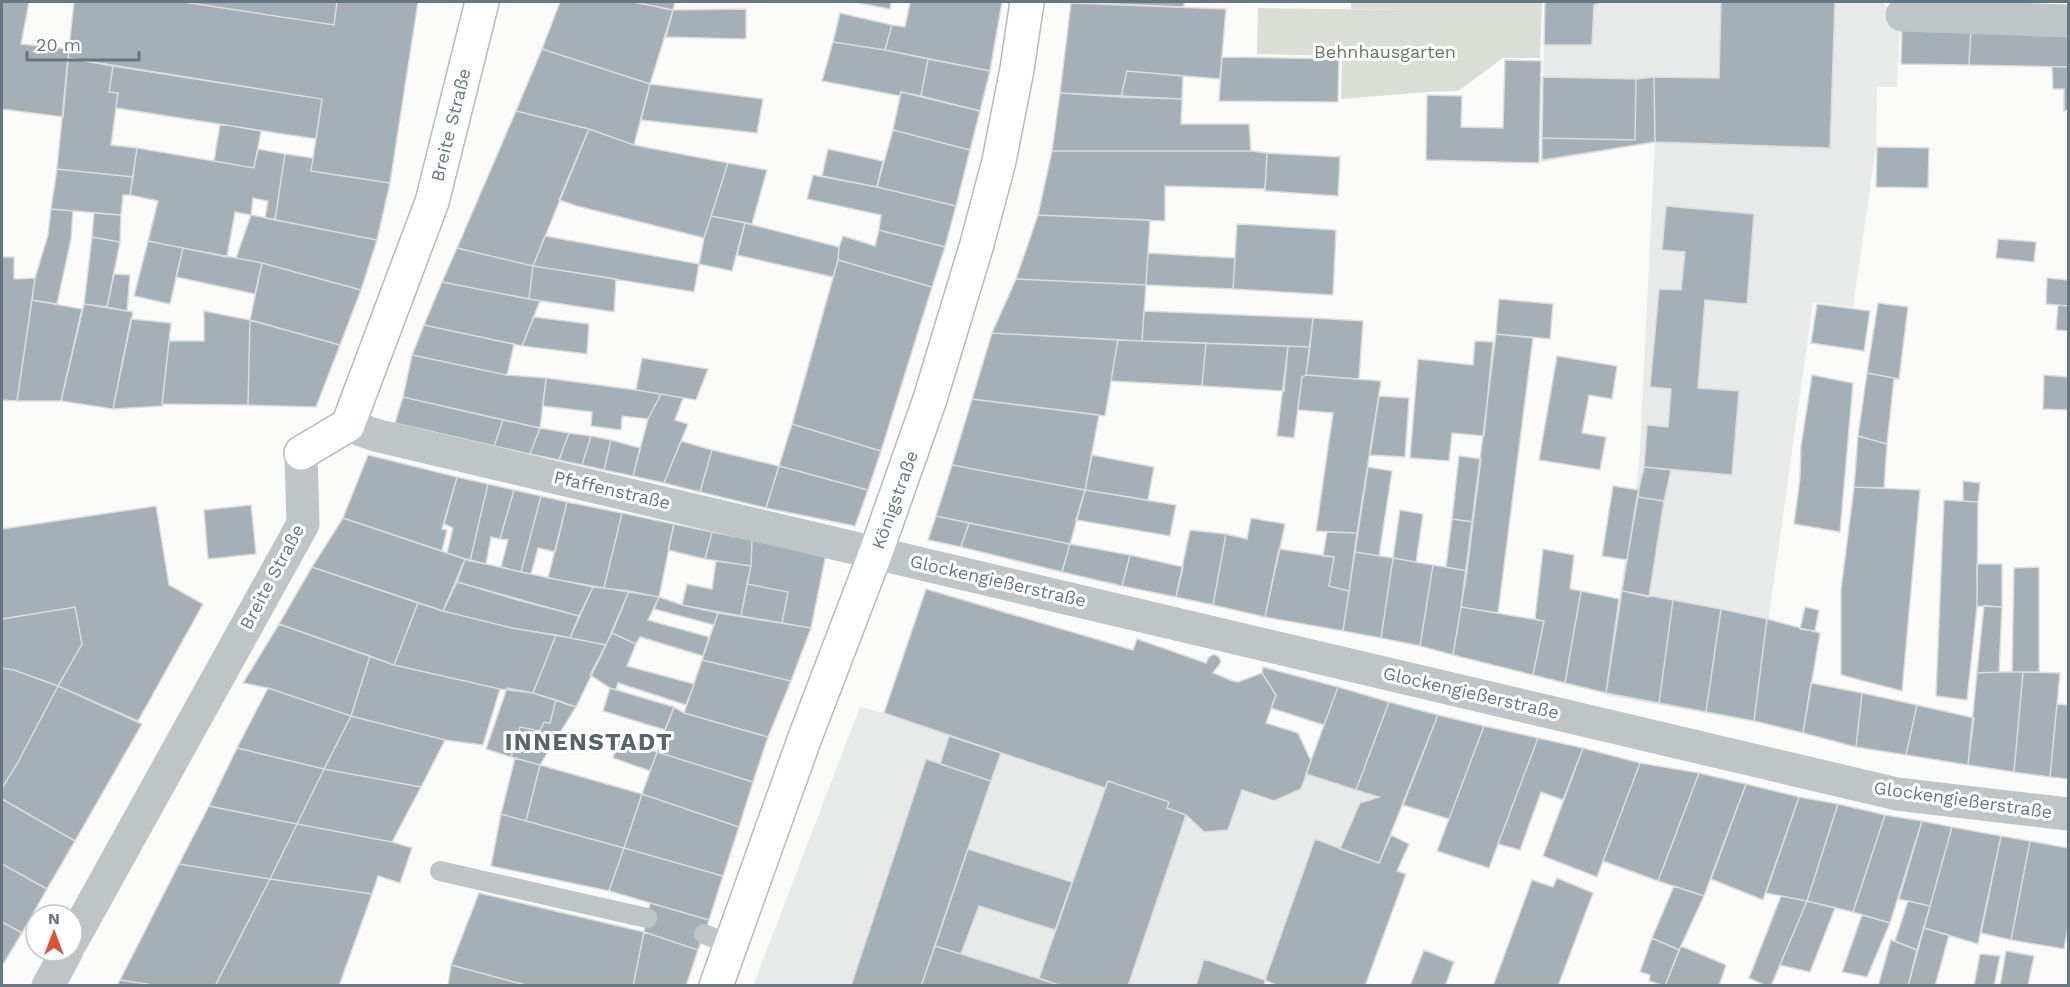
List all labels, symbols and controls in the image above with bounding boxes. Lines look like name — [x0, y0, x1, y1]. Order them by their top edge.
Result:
scale bar — [27, 24, 140, 62]
text: 20 m — [36, 34, 81, 55]
park label: Behnhausgarten — [1314, 41, 1456, 62]
street label: Breite Straße — [426, 66, 475, 184]
street label: Königstraße — [867, 448, 922, 552]
street label: Pfaffenstraße — [552, 466, 672, 513]
street label: Breite Straße — [235, 521, 308, 633]
street label: Glockengießerstraße — [908, 550, 1088, 611]
street label: Glockengießerstraße — [1381, 662, 1561, 723]
district label: INNENSTADT — [505, 728, 673, 756]
street label: Glockengießerstraße — [1873, 777, 2054, 822]
north arrow — [24, 903, 84, 963]
text: N — [48, 909, 60, 928]

